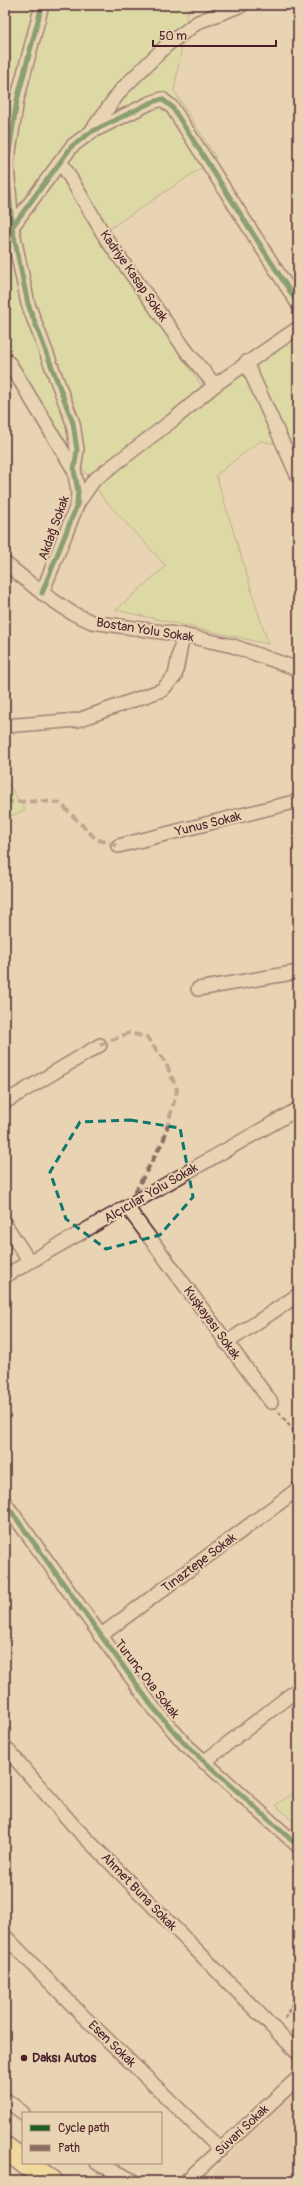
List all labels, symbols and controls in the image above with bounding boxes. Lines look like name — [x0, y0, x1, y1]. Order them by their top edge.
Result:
scale bar — [153, 22, 276, 48]
text: 50 m — [159, 29, 187, 44]
street label: Kadriye Kasap Sokak — [96, 227, 172, 325]
street label: Akdağ Sokak — [35, 493, 73, 562]
street label: Bostan Yolu Sokak — [95, 614, 195, 646]
street label: Yunus Sokak — [172, 808, 243, 840]
street label: Alçıcılar Yolu Sokak — [101, 1159, 201, 1226]
street label: Kuşkayası Sokak — [180, 1283, 244, 1363]
street label: Tınaztepe Sokak — [159, 1529, 240, 1596]
street label: Turunç Ova Sokak — [111, 1636, 183, 1722]
street label: Ahmet Buna Sokak — [98, 1850, 181, 1935]
street label: Esen Sokak — [85, 2017, 140, 2071]
place label: Daksı Autos — [32, 2050, 96, 2066]
marker: Daksı Autos — [19, 2053, 29, 2063]
street label: Süvari Sokak — [212, 2101, 273, 2159]
legend — [22, 2112, 162, 2164]
text: Cycle path — [58, 2121, 110, 2136]
text: Path — [58, 2141, 80, 2156]

